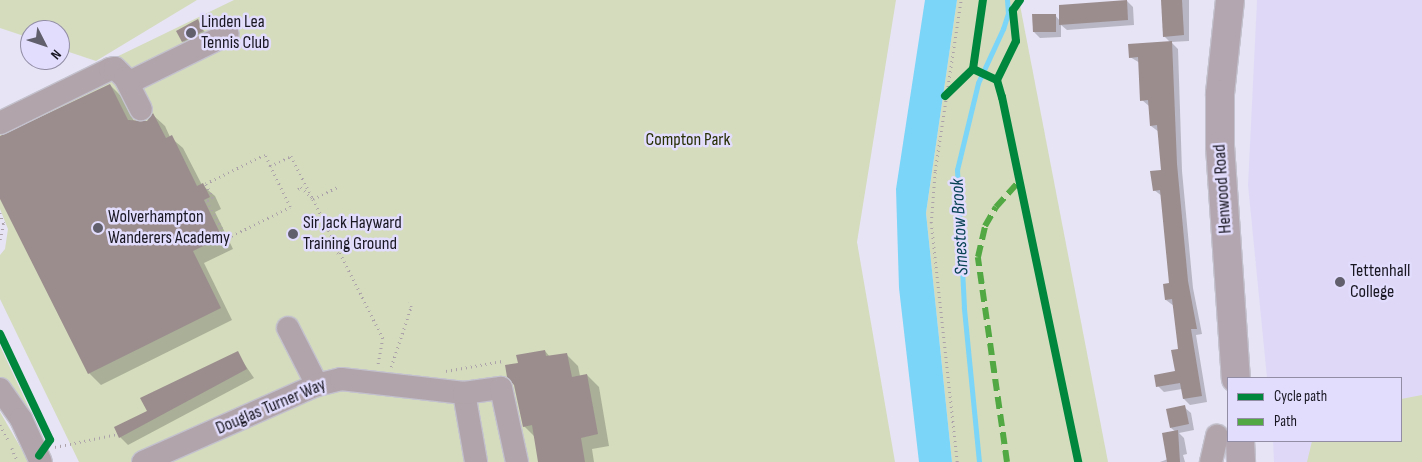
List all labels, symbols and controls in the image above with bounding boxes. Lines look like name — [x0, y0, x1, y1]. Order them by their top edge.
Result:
place label: Linden Lea Tennis Club — [201, 12, 270, 54]
north arrow — [20, 20, 70, 70]
marker: Linden Lea Tennis Club — [185, 27, 197, 39]
text: N — [47, 46, 65, 63]
park label: Compton Park — [646, 129, 730, 151]
street label: Henwood Road — [1209, 144, 1237, 234]
water label: Smestow Brook — [946, 178, 974, 276]
place label: Wolverhampton Wanderers Academy — [108, 207, 230, 250]
place label: Sir Jack Hayward Training Ground — [303, 213, 402, 255]
marker: Wolverhampton Wanderers Academy — [92, 222, 104, 234]
marker: Sir Jack Hayward Training Ground — [287, 228, 299, 240]
place label: Tettenhall College — [1350, 261, 1410, 304]
marker: Tettenhall College — [1334, 276, 1346, 288]
street label: Douglas Turner Way — [213, 374, 329, 440]
legend — [1227, 377, 1402, 442]
text: Cycle path — [1274, 387, 1327, 406]
text: Path — [1274, 412, 1297, 431]

